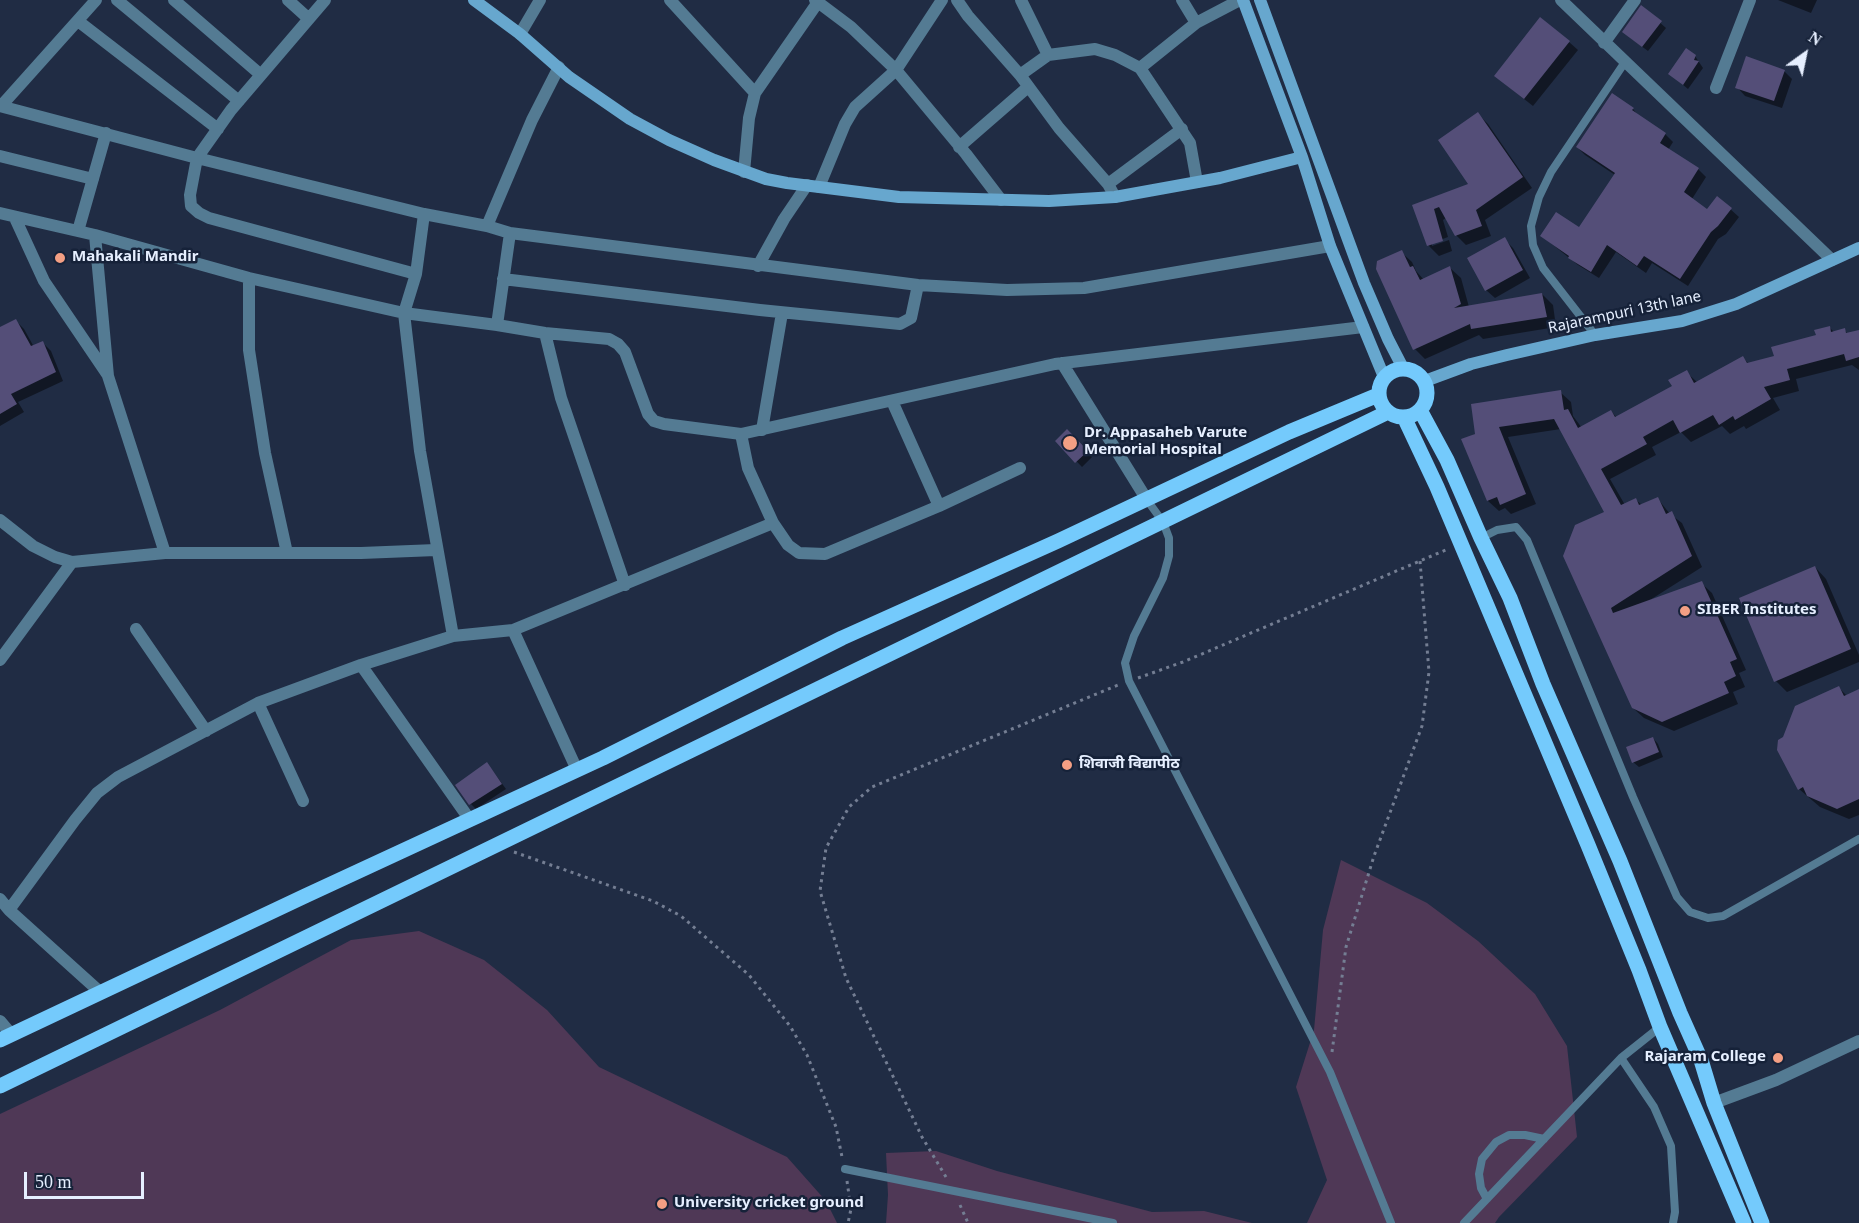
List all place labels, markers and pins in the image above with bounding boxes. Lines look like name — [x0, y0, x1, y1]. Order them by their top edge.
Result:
place label: Mahakali Mandir — [72, 249, 198, 267]
marker: Mahakali Mandir — [53, 251, 67, 265]
place label: Dr. Appasaheb Varute Memorial Hospital — [1084, 425, 1247, 460]
marker: Dr. Appasaheb Varute Memorial Hospital — [1061, 434, 1079, 452]
place label: SIBER Institutes — [1697, 602, 1816, 620]
marker: SIBER Institutes — [1678, 604, 1692, 618]
place label: शिवाजी विद्यापीठ — [1079, 756, 1180, 774]
marker: शिवाजी विद्यापीठ — [1060, 758, 1074, 772]
place label: Rajaram College — [1644, 1049, 1766, 1067]
marker: Rajaram College — [1771, 1051, 1785, 1065]
place label: University cricket ground — [674, 1195, 864, 1213]
marker: University cricket ground — [655, 1197, 669, 1211]

